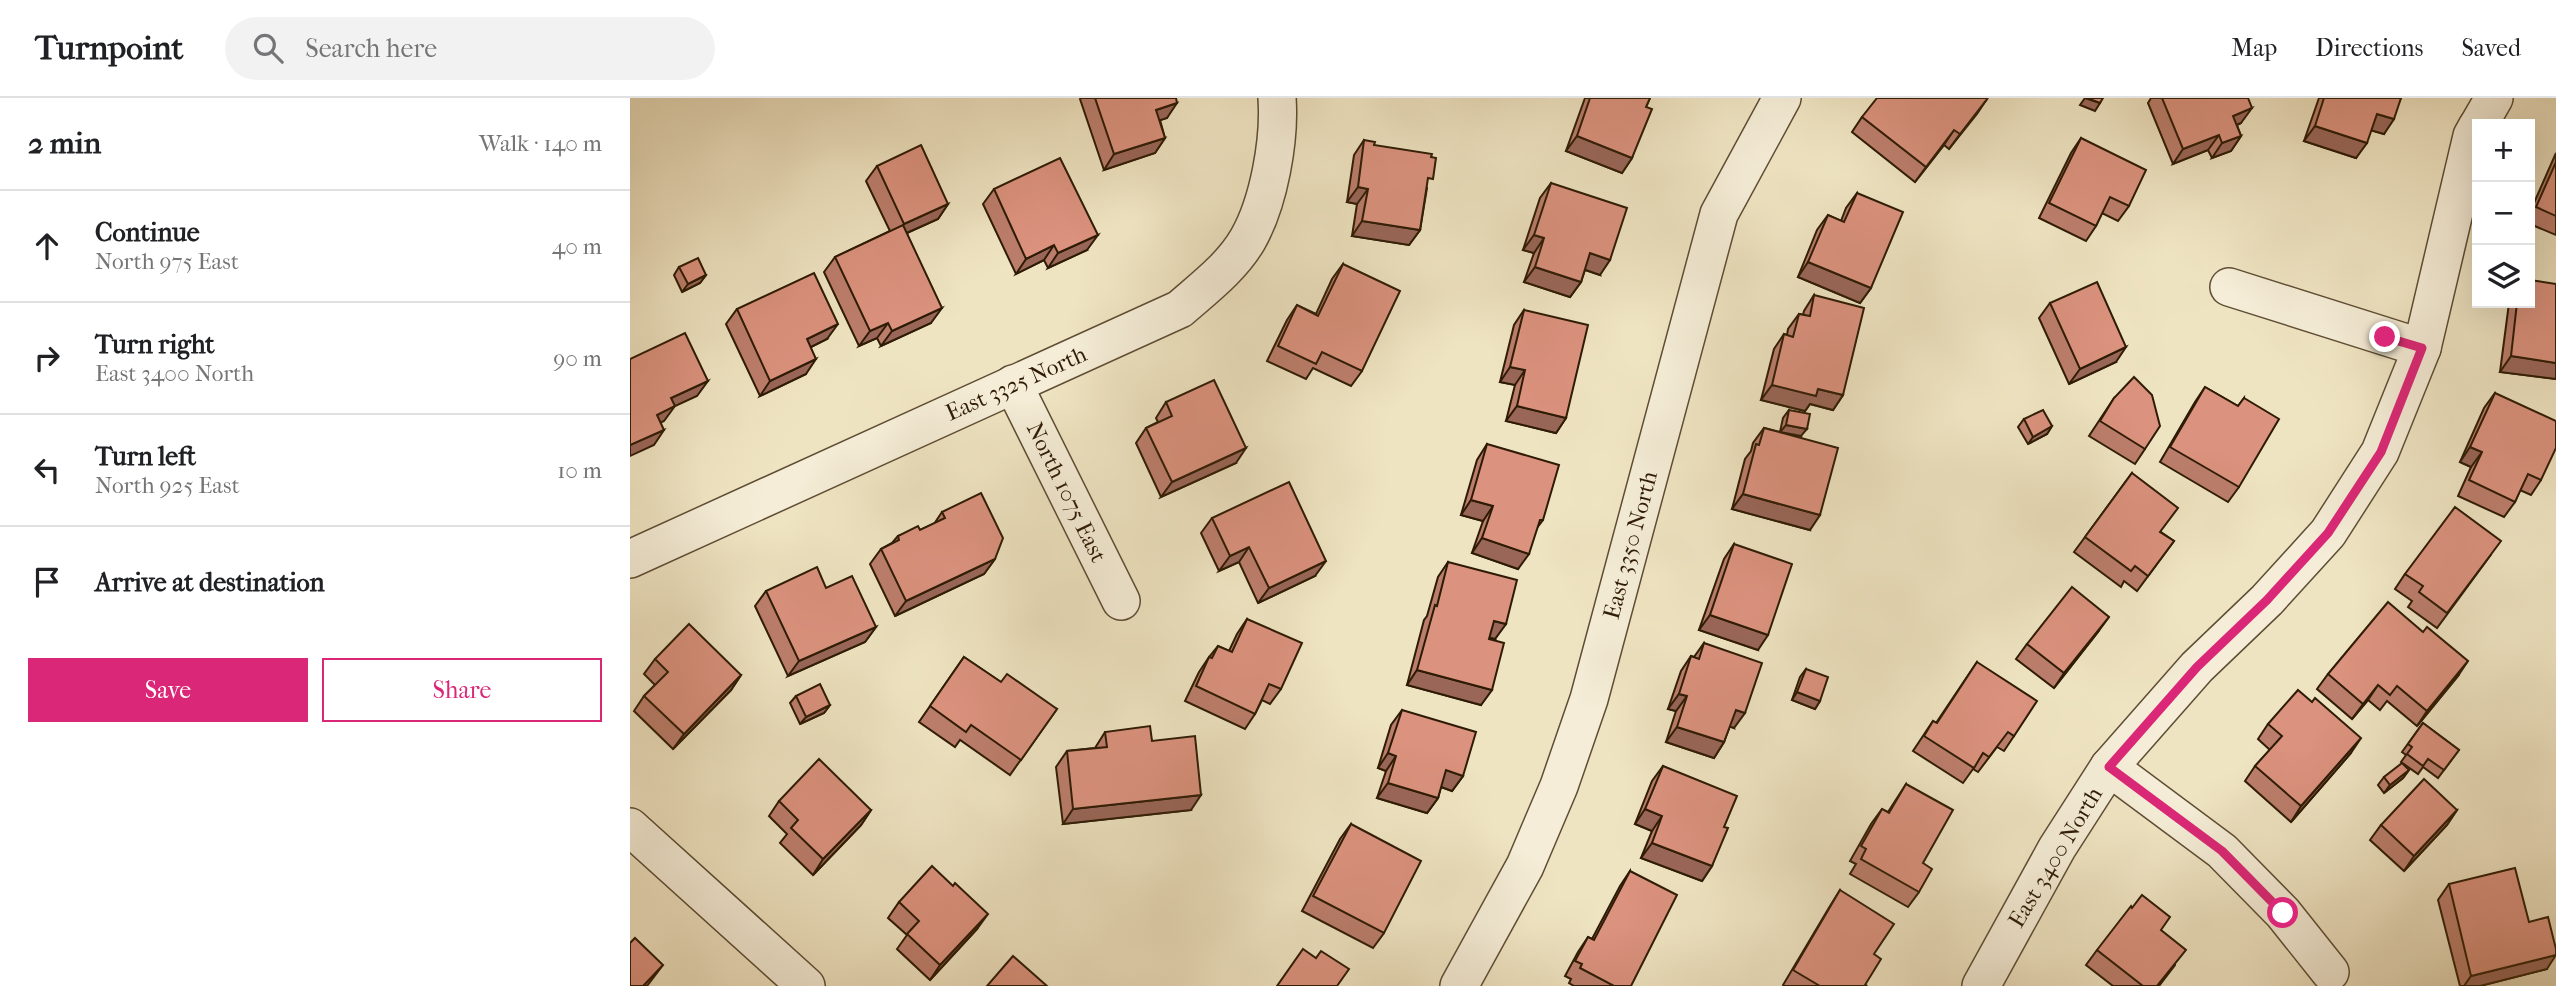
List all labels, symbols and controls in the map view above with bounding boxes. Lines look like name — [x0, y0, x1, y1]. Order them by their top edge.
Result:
search box — [225, 17, 715, 80]
text: Turnpoint — [35, 29, 183, 68]
icon: search — [249, 29, 287, 67]
text: Search here — [305, 33, 437, 64]
text: Map — [2231, 34, 2277, 62]
text: Directions — [2315, 34, 2423, 62]
text: Saved — [2461, 34, 2521, 62]
map controls — [2472, 119, 2535, 308]
button: + — [2472, 119, 2535, 182]
text: 2 min — [28, 126, 101, 161]
text: Walk · 140 m — [479, 130, 602, 157]
button: − — [2472, 182, 2535, 245]
text: Continue — [95, 217, 200, 248]
icon: ahead — [28, 227, 66, 265]
text: 40 m — [552, 233, 602, 260]
button: layers — [2472, 245, 2535, 308]
text: North 975 East — [95, 248, 239, 275]
route end — [2369, 321, 2400, 352]
text: Turn right — [95, 329, 215, 360]
icon: right — [28, 339, 66, 377]
street label: East 3325 North — [942, 340, 1091, 427]
text: 90 m — [553, 345, 602, 372]
text: East 3400 North — [95, 360, 254, 387]
street label: North 1075 East — [1021, 418, 1112, 567]
text: Turn left — [95, 441, 196, 472]
icon: left — [28, 451, 66, 489]
text: 10 m — [557, 457, 602, 484]
street label: East 3350 North — [1598, 468, 1663, 622]
text: North 925 East — [95, 472, 240, 499]
icon: arrive — [28, 563, 66, 601]
text: Arrive at destination — [95, 567, 325, 598]
button: Save — [28, 658, 308, 722]
button: Share — [322, 658, 602, 722]
street label: East 3400 North — [2003, 782, 2108, 932]
route start — [2267, 897, 2298, 928]

